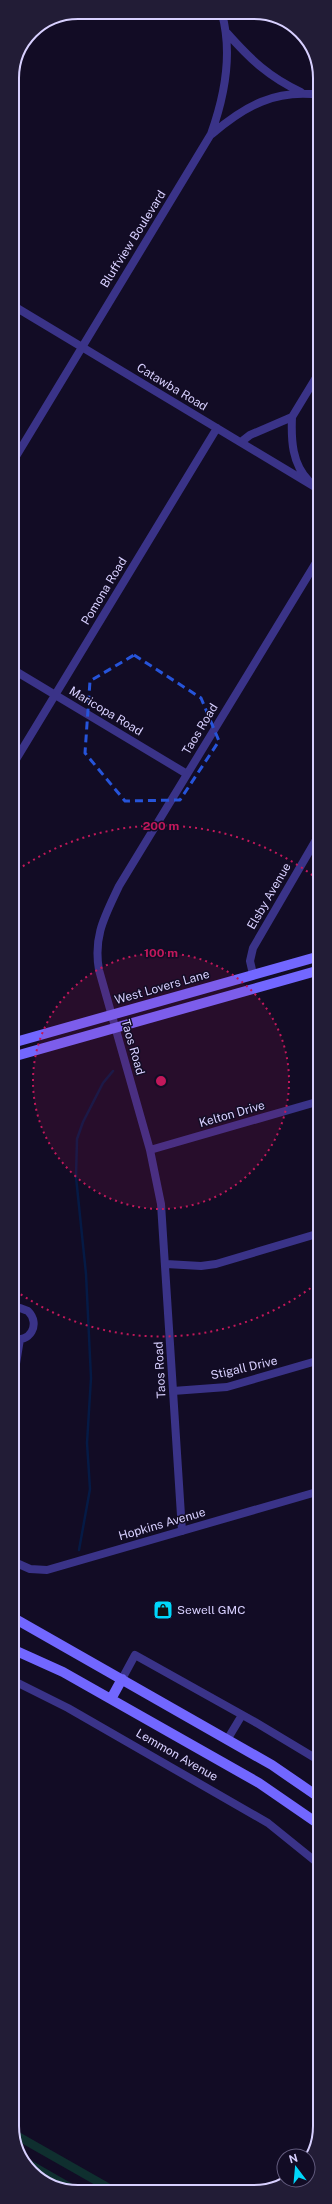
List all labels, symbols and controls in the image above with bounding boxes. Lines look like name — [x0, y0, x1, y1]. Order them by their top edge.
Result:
street label: Bluffview Boulevard — [97, 188, 169, 290]
street label: Catawba Road — [134, 360, 210, 414]
street label: Pomona Road — [78, 555, 130, 627]
street label: Maricopa Road — [67, 684, 145, 738]
street label: Taos Road — [179, 701, 221, 757]
text: 200 m — [143, 819, 179, 833]
street label: Elsby Avenue — [244, 860, 294, 932]
text: 100 m — [144, 946, 178, 960]
street label: West Lovers Lane — [113, 967, 211, 1007]
street label: Taos Road — [118, 1018, 148, 1076]
centre of rings — [154, 1074, 168, 1088]
street label: Kelton Drive — [198, 1098, 267, 1130]
street label: Taos Road — [152, 1341, 168, 1399]
street label: Stigall Drive — [209, 1353, 279, 1382]
street label: Hopkins Avenue — [117, 1505, 207, 1543]
shop icon: Sewell GMC — [152, 1599, 174, 1621]
place label: Sewell GMC — [177, 1603, 245, 1617]
street label: Lemmon Avenue — [134, 1726, 221, 1784]
north arrow — [276, 2148, 316, 2188]
text: N — [287, 2151, 299, 2165]

